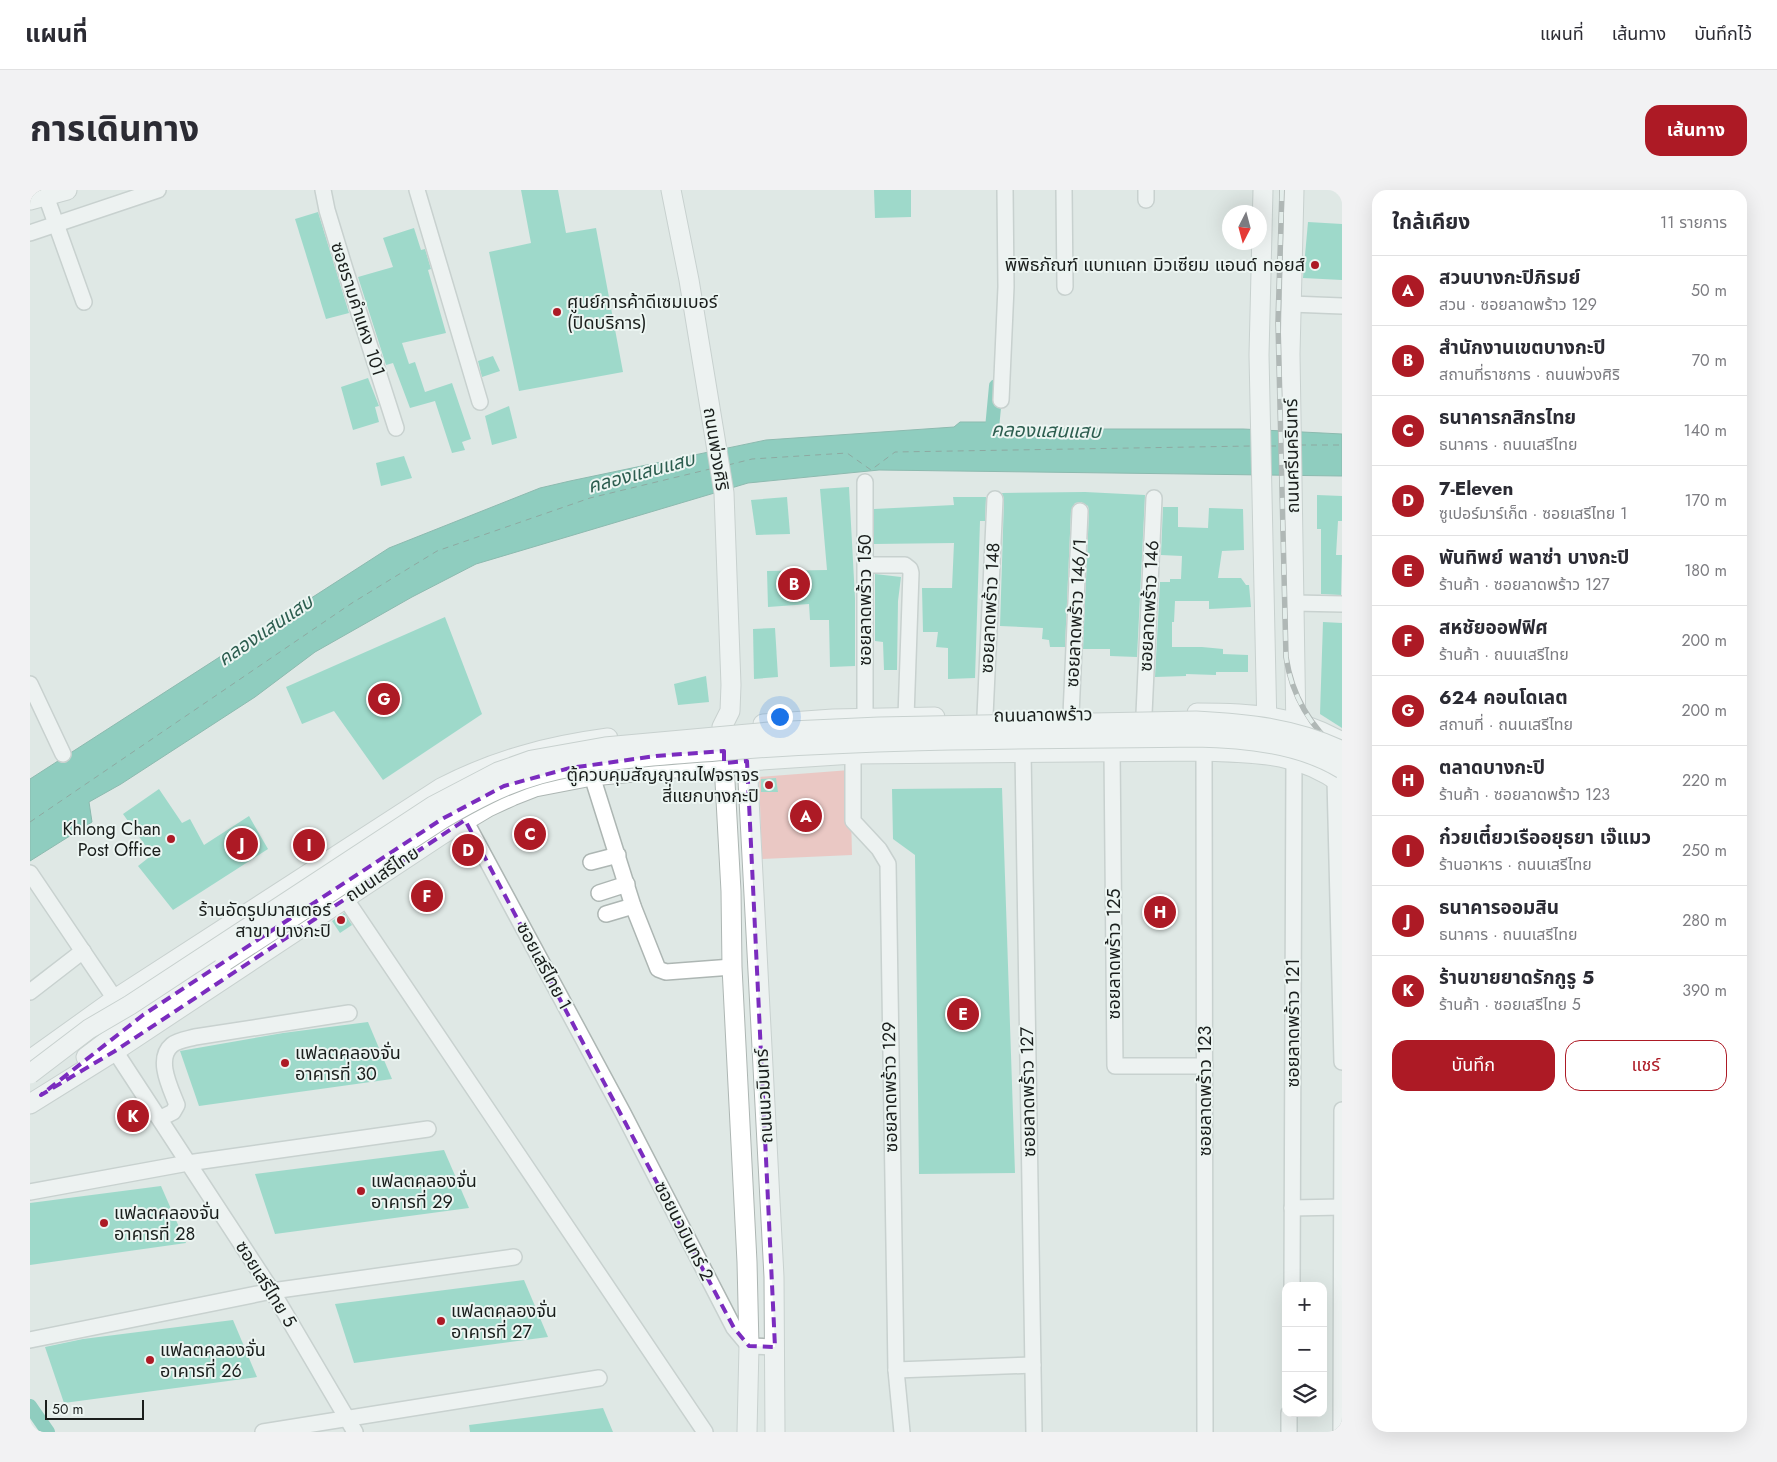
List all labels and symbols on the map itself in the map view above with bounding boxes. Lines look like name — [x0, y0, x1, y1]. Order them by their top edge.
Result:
north arrow — [1222, 205, 1267, 250]
street label: ซอยรามคำแหง 101 — [324, 239, 392, 379]
place label: พิพิธภัณฑ์ แบทแคท มิวเซียม แอนด์ ทอยส์ — [1005, 252, 1305, 278]
marker: พิพิธภัณฑ์ แบทแคท มิวเซียม แอนด์ ทอยส์ — [1309, 259, 1321, 271]
place label: ศูนย์การค้าดีเซมเบอร์ (ปิดบริการ) — [567, 289, 719, 336]
marker: ศูนย์การค้าดีเซมเบอร์ (ปิดบริการ) — [551, 306, 563, 318]
street label: ถนนศรีนครินทร์ — [1278, 398, 1306, 514]
street label: ถนนพ่วงศิริ — [697, 405, 735, 493]
water label: คลองแสนแสบ — [991, 416, 1103, 445]
water label: คลองแสนแสบ — [585, 445, 699, 500]
street label: ซอยลาดพร้าว 150 — [852, 534, 878, 666]
street label: ซอยลาดพร้าว 146/1 — [1059, 538, 1093, 688]
street label: ซอยลาดพร้าว 146 — [1133, 540, 1165, 672]
street label: ซอยลาดพร้าว 148 — [974, 542, 1006, 674]
pin: B — [778, 565, 810, 603]
water label: คลองแสนแสบ — [212, 588, 320, 672]
pin: G — [368, 680, 400, 718]
street label: ถนนลาดพร้าว — [993, 701, 1093, 729]
your location — [767, 704, 793, 730]
place label: ตู้ควบคุมสัญญาณไฟจราจร สี่แยกบางกะปิ — [567, 762, 759, 809]
marker: ตู้ควบคุมสัญญาณไฟจราจร สี่แยกบางกะปิ — [763, 779, 775, 791]
pin: A — [790, 797, 822, 835]
pin: C — [514, 815, 546, 853]
place label: Khlong Chan Post Office — [62, 816, 161, 863]
pin: J — [226, 825, 258, 863]
pin: I — [293, 826, 325, 864]
pin: D — [452, 831, 484, 869]
marker: Khlong Chan Post Office — [165, 833, 177, 845]
street label: ถนนเสรีไทย — [340, 840, 424, 908]
pin: F — [411, 877, 443, 915]
street label: ซอยลาดพร้าว 125 — [1101, 888, 1127, 1020]
pin: H — [1144, 893, 1176, 931]
place label: ร้านอัดรูปมาสเตอร์ สาขา บางกะปิ — [198, 897, 332, 944]
marker: ร้านอัดรูปมาสเตอร์ สาขา บางกะปิ — [335, 914, 347, 926]
street label: ซอยเสรีไทย 1 — [510, 918, 578, 1014]
street label: ซอยลาดพร้าว 121 — [1280, 958, 1306, 1088]
pin: E — [947, 995, 979, 1033]
street label: ซอยลาดพร้าว 129 — [876, 1021, 904, 1153]
street label: ซอยลาดพร้าว 123 — [1192, 1025, 1218, 1156]
street label: ซอยลาดพร้าว 127 — [1014, 1026, 1042, 1157]
place label: แฟลตคลองจั่น อาคารที่ 30 — [295, 1040, 401, 1087]
street label: ถนนนวมินทร์ — [748, 1047, 779, 1144]
marker: แฟลตคลองจั่น อาคารที่ 30 — [279, 1057, 291, 1069]
pin: K — [117, 1097, 149, 1135]
place label: แฟลตคลองจั่น อาคารที่ 29 — [371, 1168, 477, 1215]
street label: ซอยนวมินทร์ 2 — [648, 1177, 720, 1285]
marker: แฟลตคลองจั่น อาคารที่ 29 — [355, 1185, 367, 1197]
place label: แฟลตคลองจั่น อาคารที่ 28 — [114, 1200, 220, 1247]
marker: แฟลตคลองจั่น อาคารที่ 28 — [98, 1217, 110, 1229]
street label: ซอยเสรีไทย 5 — [229, 1236, 303, 1332]
place label: แฟลตคลองจั่น อาคารที่ 27 — [451, 1298, 557, 1345]
marker: แฟลตคลองจั่น อาคารที่ 27 — [435, 1315, 447, 1327]
place label: แฟลตคลองจั่น อาคารที่ 26 — [160, 1337, 266, 1384]
marker: แฟลตคลองจั่น อาคารที่ 26 — [144, 1354, 156, 1366]
scale bar — [45, 1397, 144, 1420]

